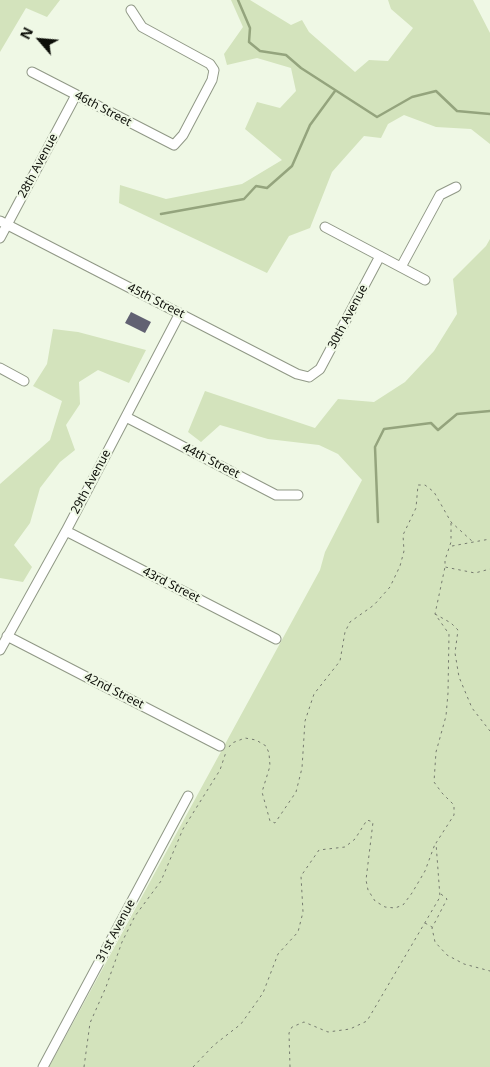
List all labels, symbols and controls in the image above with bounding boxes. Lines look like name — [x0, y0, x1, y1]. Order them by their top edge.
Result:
north arrow — [15, 15, 65, 65]
text: N — [15, 24, 37, 42]
street label: 46th Street — [72, 88, 134, 130]
street label: 28th Avenue — [15, 131, 61, 201]
street label: 45th Street — [125, 280, 187, 322]
street label: 30th Avenue — [325, 282, 371, 352]
street label: 44th Street — [180, 440, 242, 482]
street label: 29th Avenue — [68, 447, 114, 517]
street label: 43rd Street — [140, 564, 202, 606]
street label: 42nd Street — [82, 670, 146, 712]
street label: 31st Avenue — [93, 897, 139, 965]

